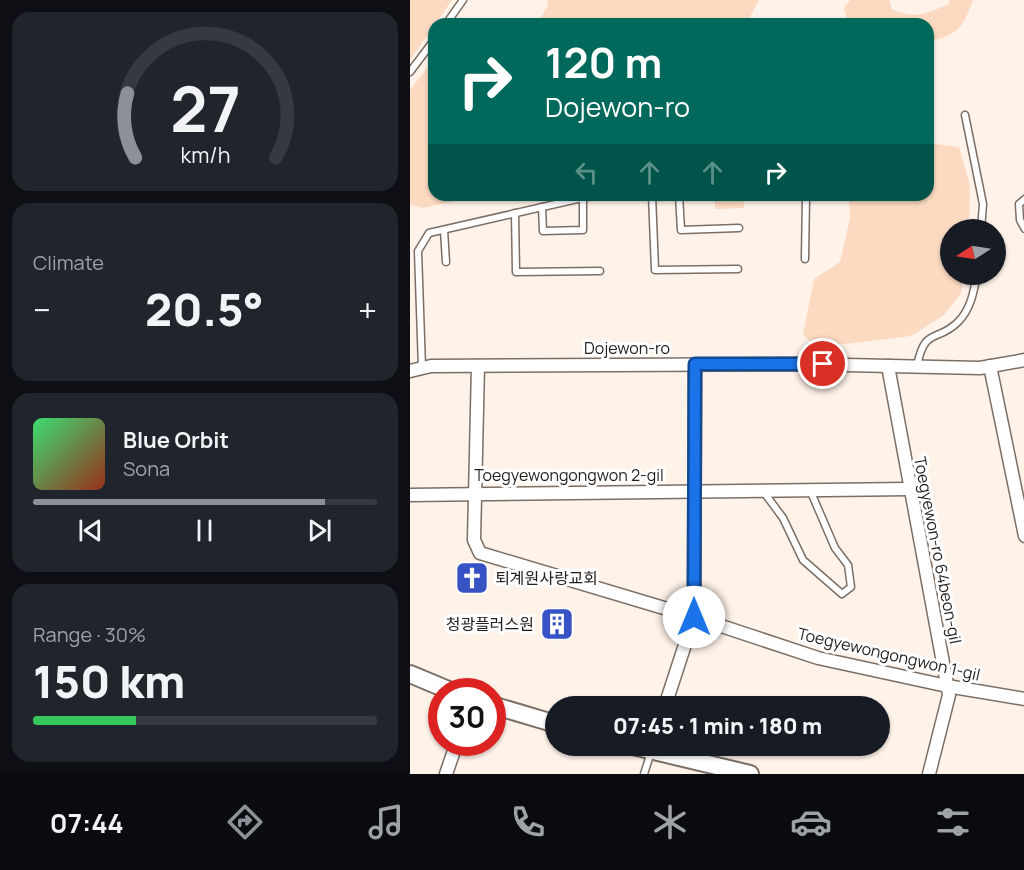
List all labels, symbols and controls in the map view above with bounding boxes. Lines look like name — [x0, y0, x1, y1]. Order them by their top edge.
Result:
text: 120 m — [545, 33, 662, 91]
icon: right — [446, 42, 524, 120]
text: 27 — [170, 65, 240, 151]
text: Dojewon-ro — [545, 88, 690, 125]
text: km/h — [180, 141, 230, 170]
icon: left — [570, 156, 603, 189]
icon: ahead — [633, 156, 666, 189]
icon: ahead — [696, 156, 729, 189]
icon: right — [759, 156, 792, 189]
north arrow — [940, 219, 1006, 285]
map controls — [940, 219, 1006, 285]
text: Climate — [33, 249, 104, 276]
text: 20.5° — [145, 278, 264, 340]
text: − — [33, 287, 51, 332]
text: + — [358, 287, 377, 332]
street label: Dojewon-ro — [584, 337, 670, 359]
pin — [797, 338, 848, 389]
icon: arrive — [806, 347, 839, 380]
text: Blue Orbit — [123, 425, 229, 455]
street label: Toegyewon-ro 64beon-gil — [909, 454, 967, 646]
text: Sona — [123, 455, 170, 482]
street label: Toegyewongongwon 2-gil — [474, 464, 664, 486]
icon: previous — [74, 514, 107, 547]
icon: pause — [188, 514, 221, 547]
icon: next — [303, 514, 336, 547]
church icon: 퇴계원사랑교회 — [454, 560, 490, 596]
place label: 퇴계원사랑교회 — [495, 567, 598, 589]
position arrow — [662, 585, 726, 649]
building icon: 청광플러스원 — [539, 606, 575, 642]
place label: 청광플러스원 — [446, 613, 534, 635]
text: Range · 30% — [33, 621, 146, 648]
street label: Toegyewongongwon 1-gil — [796, 622, 982, 686]
text: 150 km — [33, 650, 185, 712]
speed limit sign: 30 — [428, 678, 506, 756]
text: 07:45 · 1 min · 180 m — [613, 711, 822, 741]
icon: directions — [224, 801, 266, 843]
icon: music — [365, 801, 407, 843]
icon: phone — [507, 801, 549, 843]
icon: climate — [649, 801, 691, 843]
icon: car — [790, 801, 832, 843]
icon: filters — [932, 801, 974, 843]
text: 07:44 — [50, 804, 124, 841]

